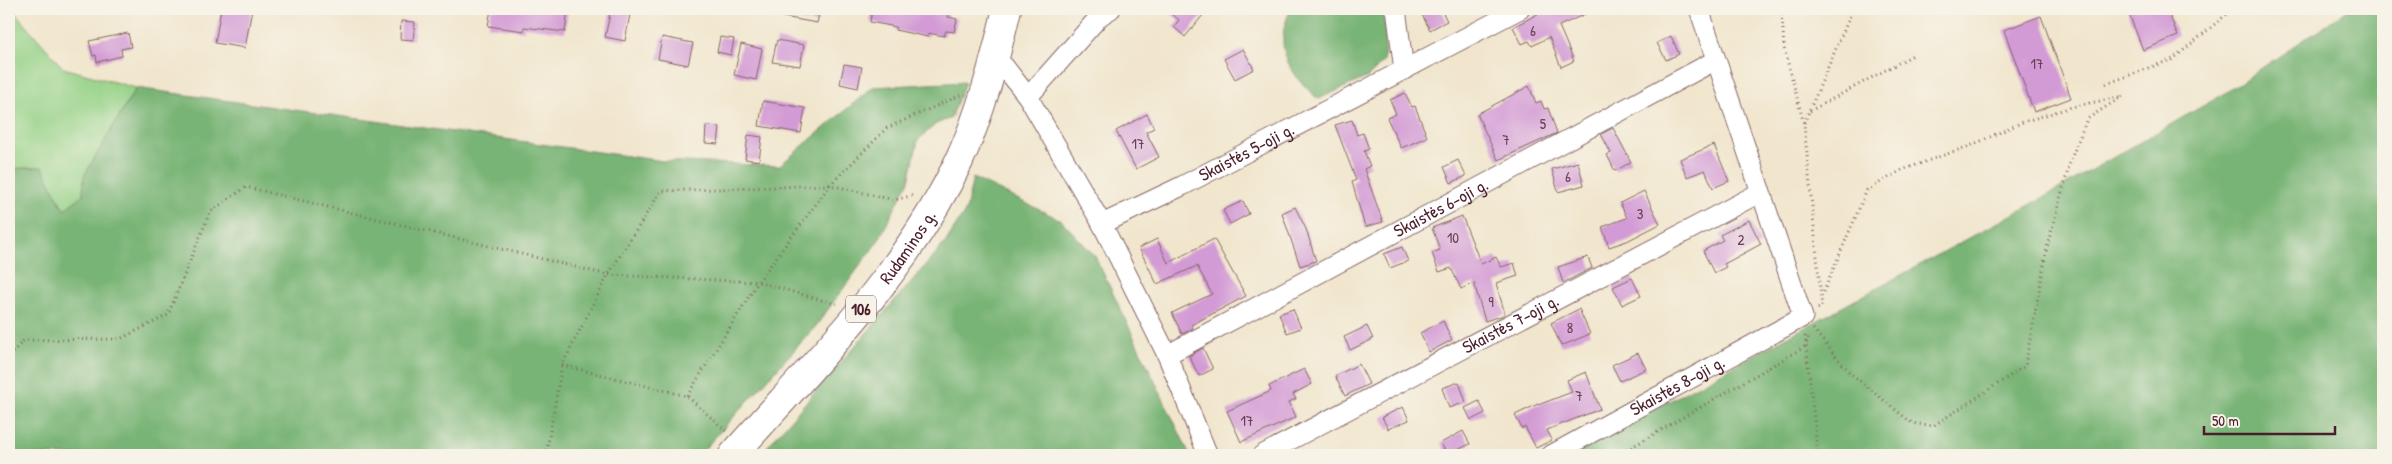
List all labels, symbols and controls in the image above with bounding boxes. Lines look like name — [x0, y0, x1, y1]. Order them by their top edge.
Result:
house number: 6 — [1530, 20, 1536, 41]
house number: 17 — [2031, 53, 2043, 74]
house number: 5 — [1540, 113, 1547, 134]
street label: Skaistės 5-oji g. — [1194, 116, 1298, 187]
house number: 7 — [1502, 129, 1510, 150]
house number: 17 — [1132, 133, 1144, 154]
house number: 6 — [1565, 166, 1571, 187]
street label: Skaistės 6-oji g. — [1389, 172, 1493, 243]
house number: 3 — [1637, 203, 1644, 224]
street label: Rudaminos g. — [873, 205, 942, 289]
house number: 10 — [1447, 227, 1459, 248]
house number: 2 — [1737, 229, 1745, 250]
street label: Skaistės 7-oji g. — [1458, 288, 1563, 359]
house number: 9 — [1488, 291, 1494, 312]
road number: 106 — [846, 296, 876, 322]
house number: 8 — [1567, 317, 1573, 338]
street label: Skaistės 8-oji g. — [1625, 349, 1729, 422]
house number: 7 — [1575, 385, 1583, 406]
scale bar — [2204, 404, 2336, 436]
house number: 17 — [1241, 410, 1253, 431]
text: 50 m — [2212, 410, 2239, 431]

